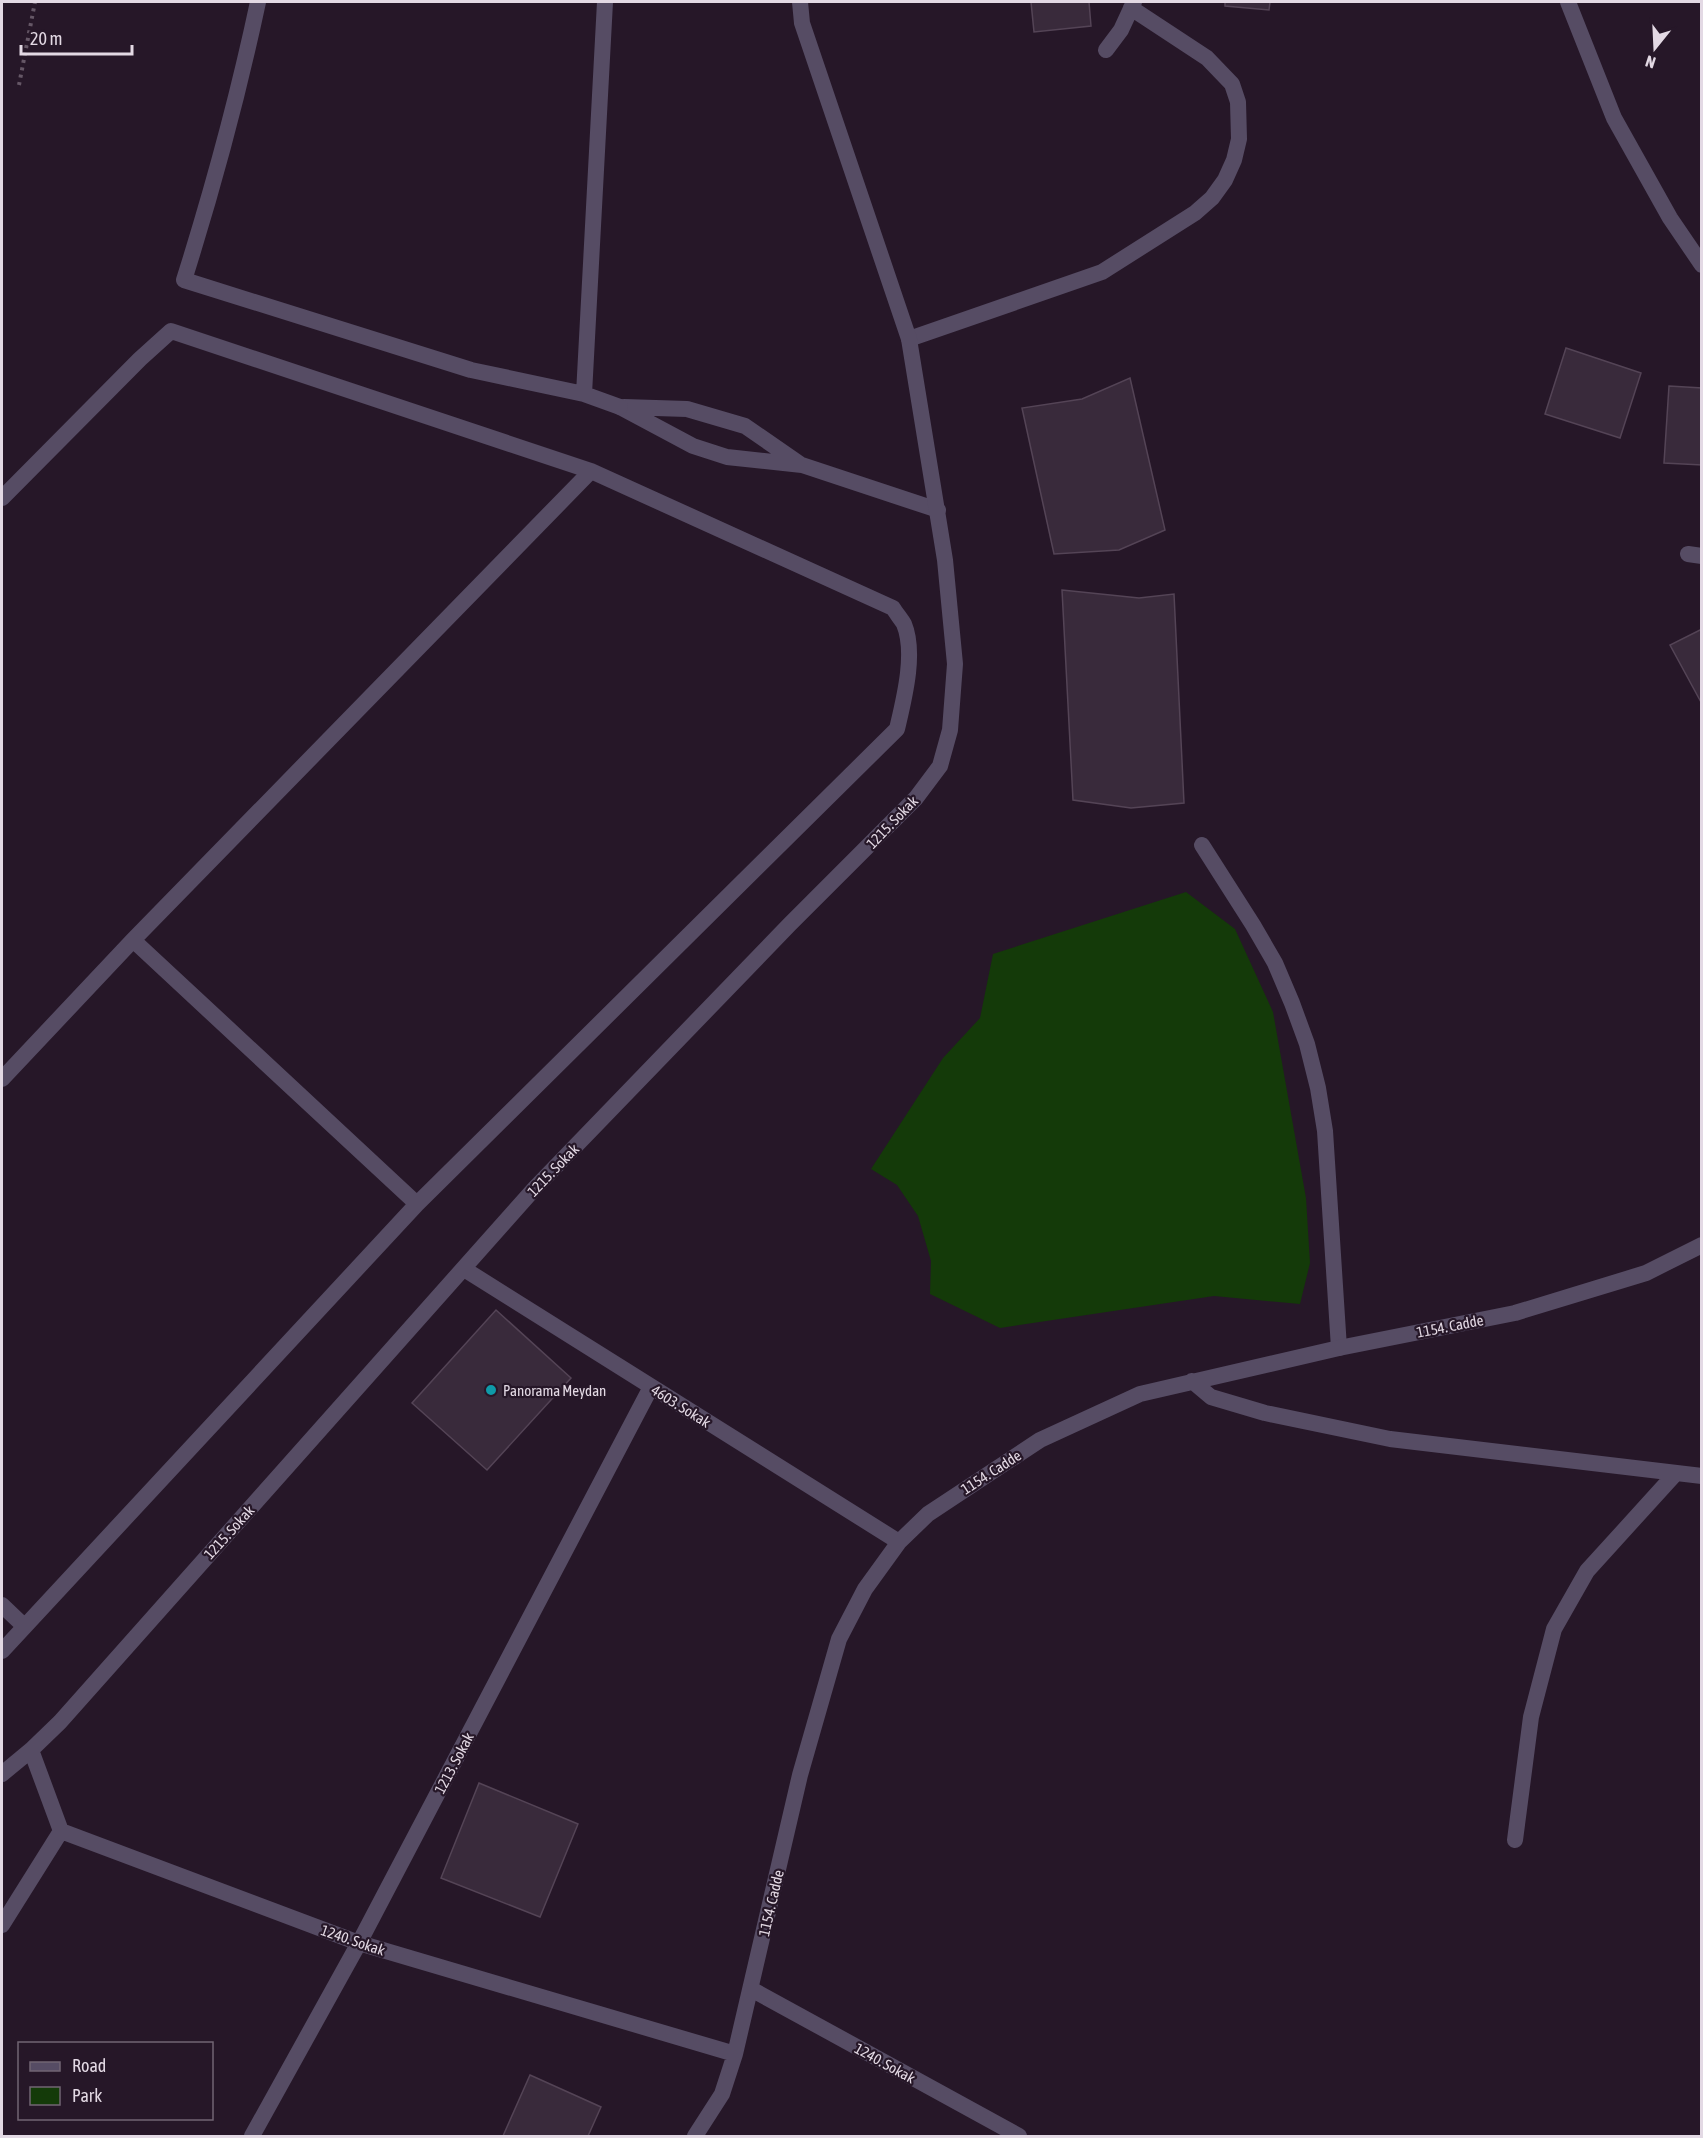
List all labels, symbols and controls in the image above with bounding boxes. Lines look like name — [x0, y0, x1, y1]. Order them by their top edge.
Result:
scale bar — [21, 18, 132, 56]
north arrow — [1625, 18, 1685, 78]
text: 20 m — [30, 28, 62, 49]
text: N — [1643, 52, 1658, 72]
street label: 1215. Sokak — [863, 792, 921, 852]
street label: 1215. Sokak — [524, 1140, 582, 1200]
street label: 1154. Cadde — [1415, 1311, 1485, 1341]
street label: 4603. Sokak — [648, 1381, 714, 1431]
place label: Panorama Meydan — [503, 1382, 606, 1399]
marker: Panorama Meydan — [484, 1383, 498, 1397]
street label: 1154. Cadde — [958, 1446, 1024, 1498]
street label: 1215. Sokak — [200, 1501, 258, 1562]
street label: 1213. Sokak — [431, 1729, 477, 1796]
street label: 1154. Cadde — [755, 1868, 787, 1938]
street label: 1240. Sokak — [319, 1921, 388, 1959]
street label: 1240. Sokak — [852, 2039, 919, 2087]
legend — [18, 2042, 213, 2120]
text: Road — [72, 2055, 106, 2076]
text: Park — [72, 2085, 102, 2106]

